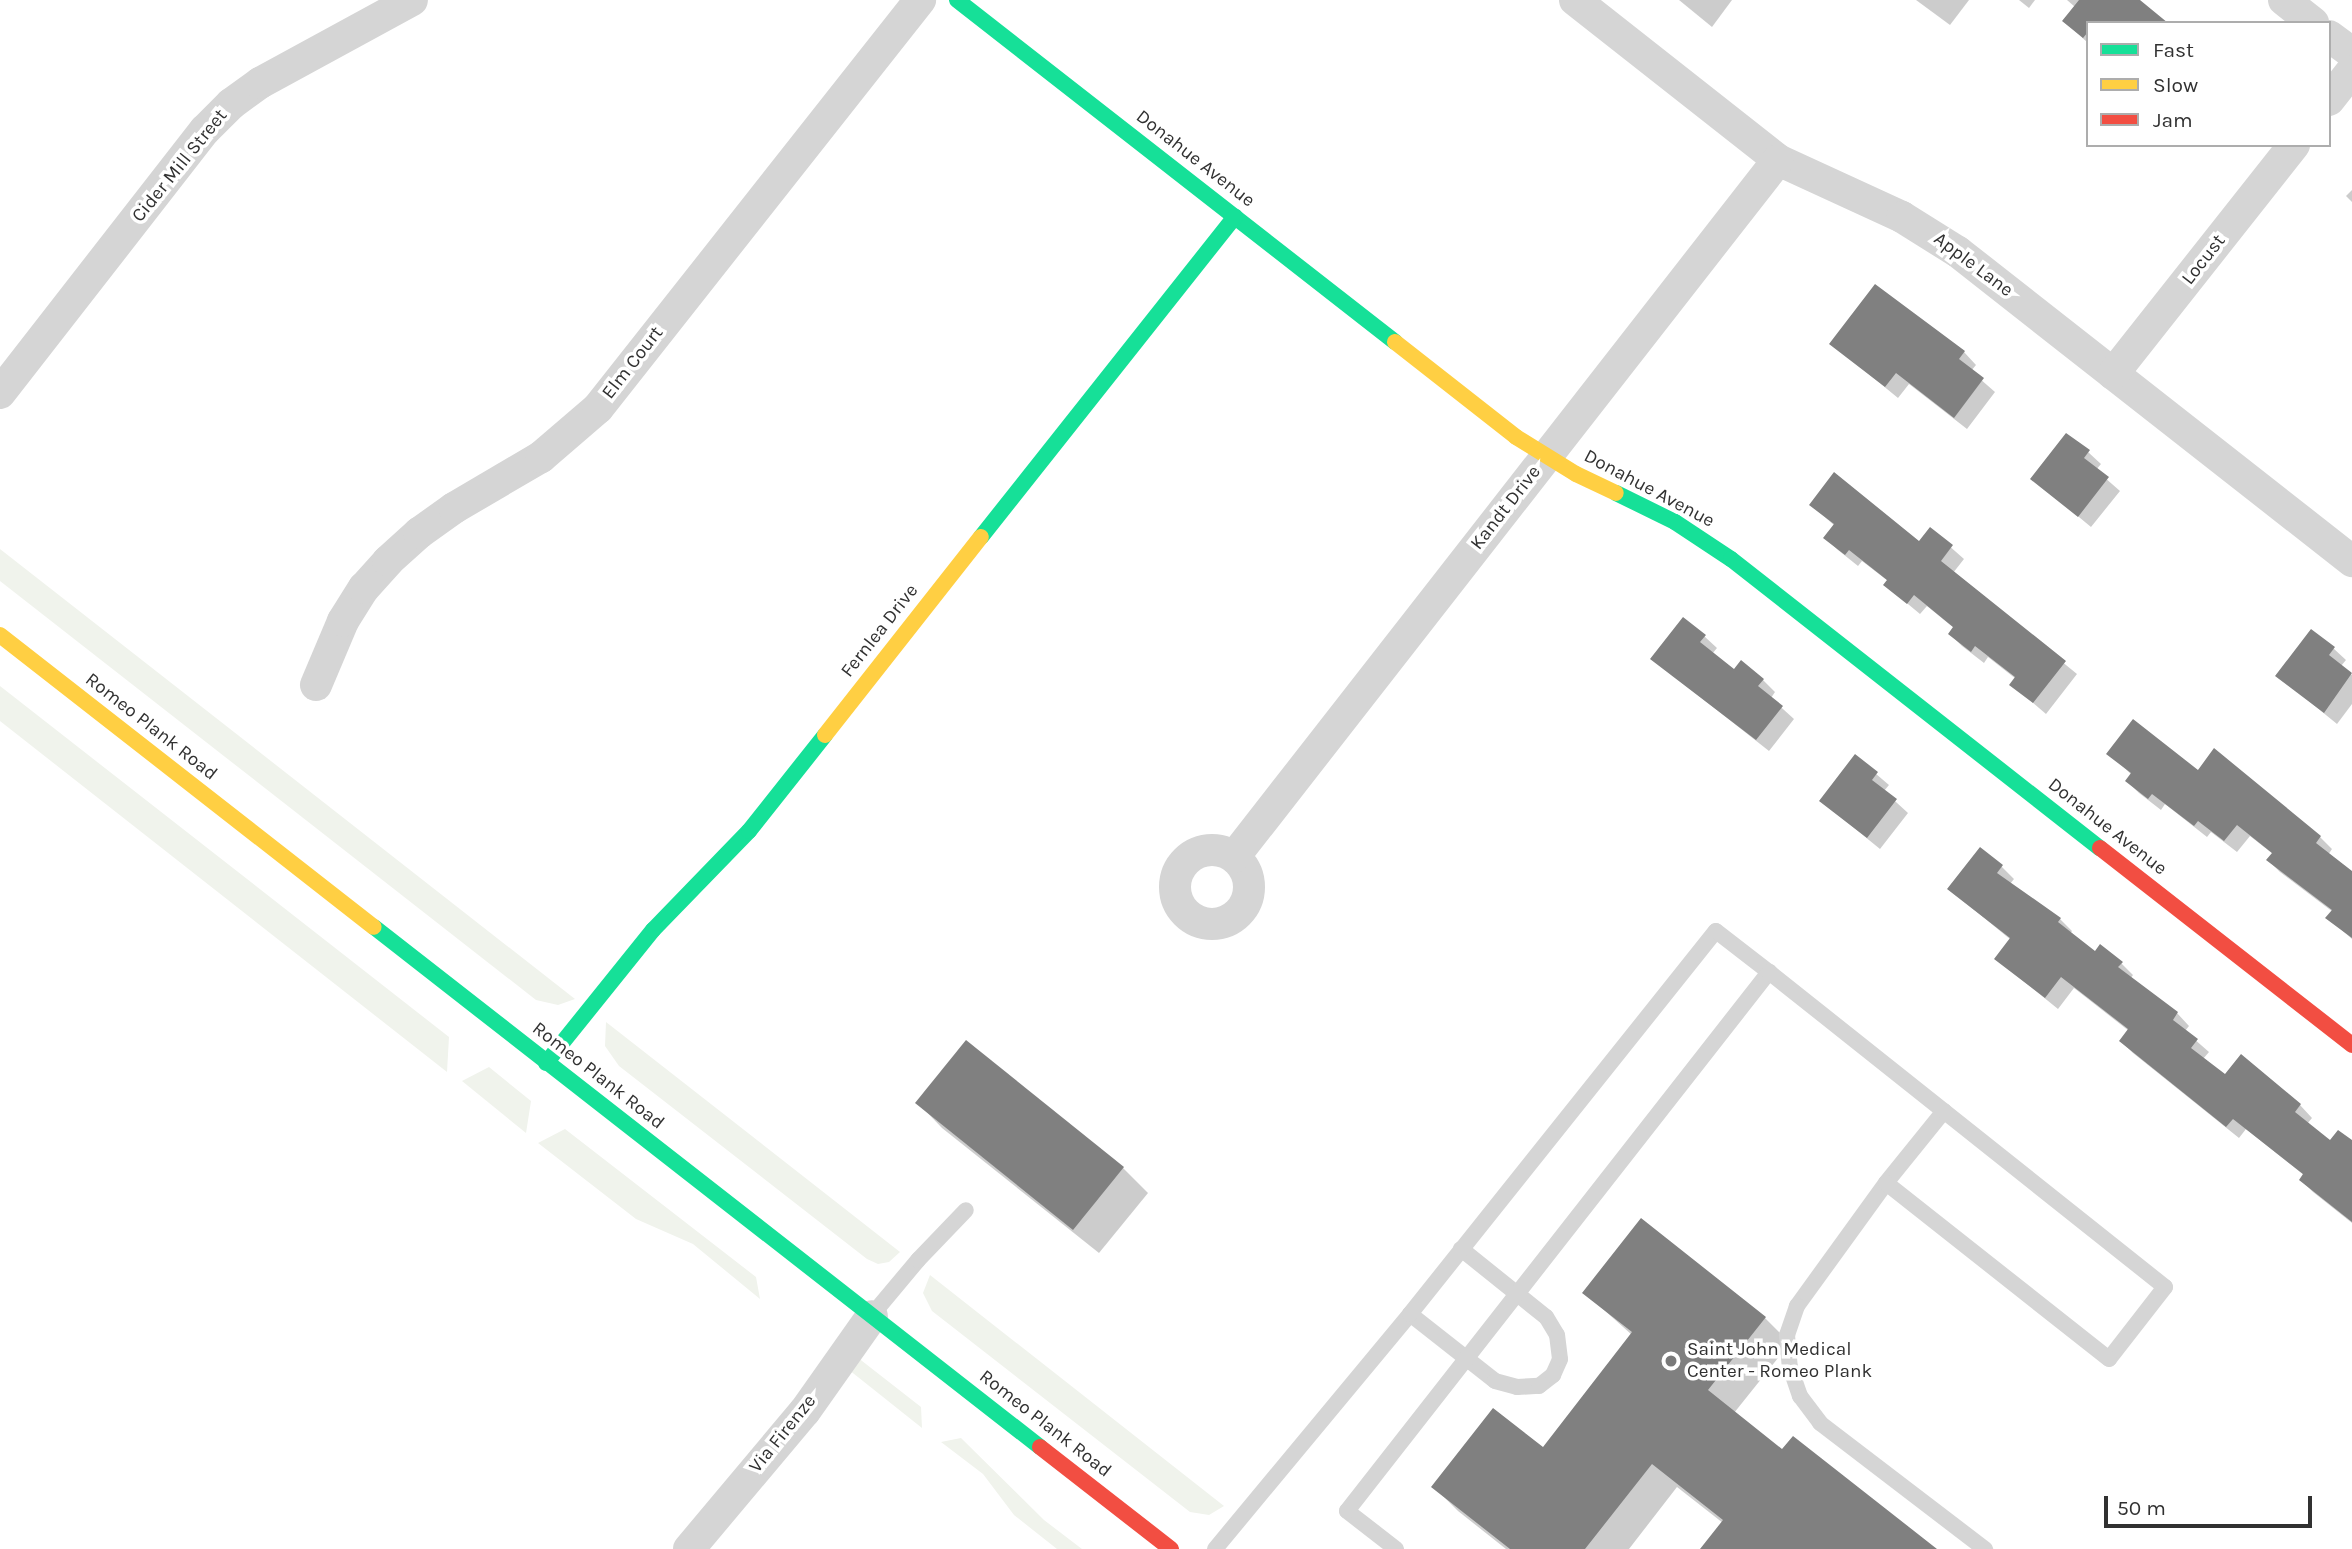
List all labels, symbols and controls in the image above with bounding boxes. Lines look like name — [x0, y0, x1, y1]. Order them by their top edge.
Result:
legend — [2086, 21, 2331, 147]
text: Fast — [2153, 38, 2194, 62]
text: Slow — [2153, 73, 2198, 97]
street label: Cider Mill Street — [127, 105, 233, 227]
street label: Donahue Avenue — [1131, 105, 1259, 213]
text: Jam — [2153, 108, 2193, 132]
street label: Apple Lane — [1929, 228, 2017, 302]
street label: Locust — [2177, 230, 2231, 290]
street label: Elm Court — [598, 322, 668, 404]
street label: Donahue Avenue — [1580, 445, 1718, 533]
street label: Kandt Drive — [1466, 461, 1546, 555]
street label: Fernlea Drive — [837, 580, 923, 682]
street label: Romeo Plank Road — [80, 668, 222, 786]
street label: Donahue Avenue — [2043, 773, 2171, 881]
street label: Romeo Plank Road — [527, 1017, 669, 1135]
place label: Saint John Medical Center - Romeo Plank — [1687, 1339, 1872, 1383]
marker: Saint John Medical Center - Romeo Plank — [1661, 1351, 1681, 1371]
street label: Romeo Plank Road — [974, 1365, 1116, 1483]
street label: Via Firenze — [745, 1390, 821, 1478]
scale bar — [2107, 1482, 2315, 1526]
text: 50 m — [2117, 1496, 2166, 1520]

